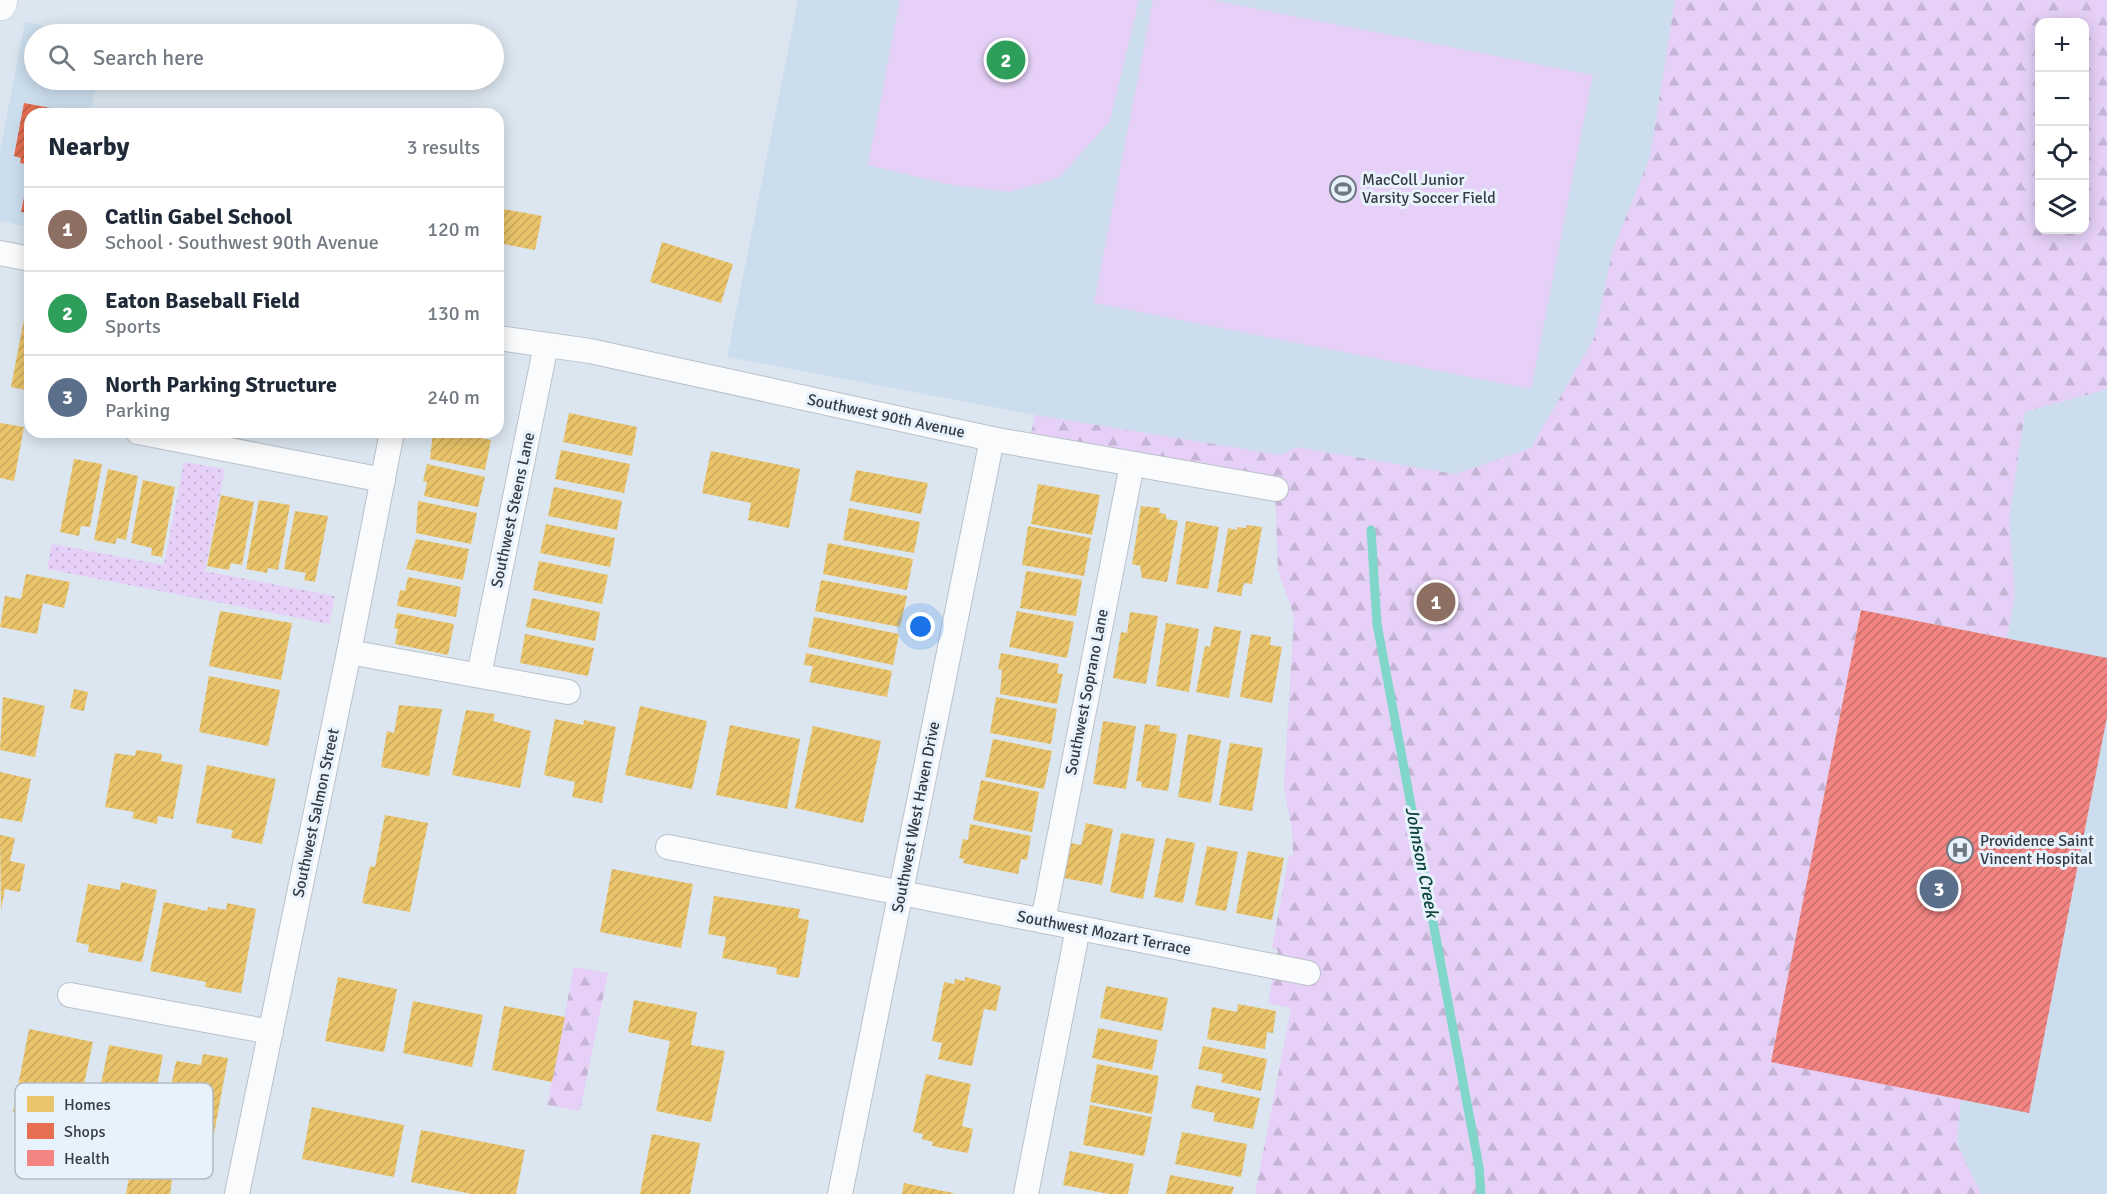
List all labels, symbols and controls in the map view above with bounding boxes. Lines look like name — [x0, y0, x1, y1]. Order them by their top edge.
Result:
map controls — [2035, 18, 2089, 234]
button: + — [2035, 18, 2089, 72]
search box — [24, 24, 504, 90]
pin: 2 — [986, 38, 1026, 82]
icon: search — [45, 41, 78, 74]
text: Search here — [93, 44, 204, 71]
button: − — [2035, 72, 2089, 126]
button: locate — [2035, 126, 2089, 180]
text: Nearby — [48, 131, 129, 163]
text: 3 results — [407, 135, 480, 160]
place label: MacColl Junior Varsity Soccer Field — [1362, 170, 1496, 208]
sports icon: MacColl Junior Varsity Soccer Field — [1328, 174, 1358, 204]
button: layers — [2035, 180, 2089, 234]
text: Catlin Gabel School — [105, 203, 292, 230]
text: 1 — [62, 217, 73, 242]
text: 120 m — [427, 217, 480, 242]
text: School · Southwest 90th Avenue — [105, 230, 379, 255]
text: Eaton Baseball Field — [105, 287, 300, 314]
text: 2 — [62, 301, 73, 326]
text: 130 m — [427, 301, 480, 326]
text: Sports — [105, 314, 161, 339]
text: North Parking Structure — [105, 371, 337, 398]
text: 3 — [62, 385, 73, 410]
text: 240 m — [427, 385, 480, 410]
street label: Southwest 90th Avenue — [805, 390, 967, 442]
text: Parking — [105, 398, 170, 423]
street label: Southwest Steens Lane — [487, 431, 539, 589]
pin: 1 — [1416, 580, 1456, 624]
street label: Southwest Soprano Lane — [1061, 607, 1113, 777]
your location — [906, 612, 935, 641]
street label: Southwest West Haven Drive — [888, 720, 944, 914]
street label: Southwest Salmon Street — [288, 726, 344, 899]
water label: Johnson Creek — [1400, 805, 1444, 921]
place label: Providence Saint Vincent Hospital — [1980, 831, 2094, 869]
hospital icon: Providence Saint Vincent Hospital — [1945, 835, 1975, 865]
pin: 3 — [1920, 866, 1958, 912]
street label: Southwest Mozart Terrace — [1015, 906, 1193, 960]
legend — [15, 1083, 213, 1179]
text: Homes — [64, 1095, 111, 1115]
text: Shops — [64, 1122, 105, 1142]
text: Health — [64, 1149, 110, 1169]

